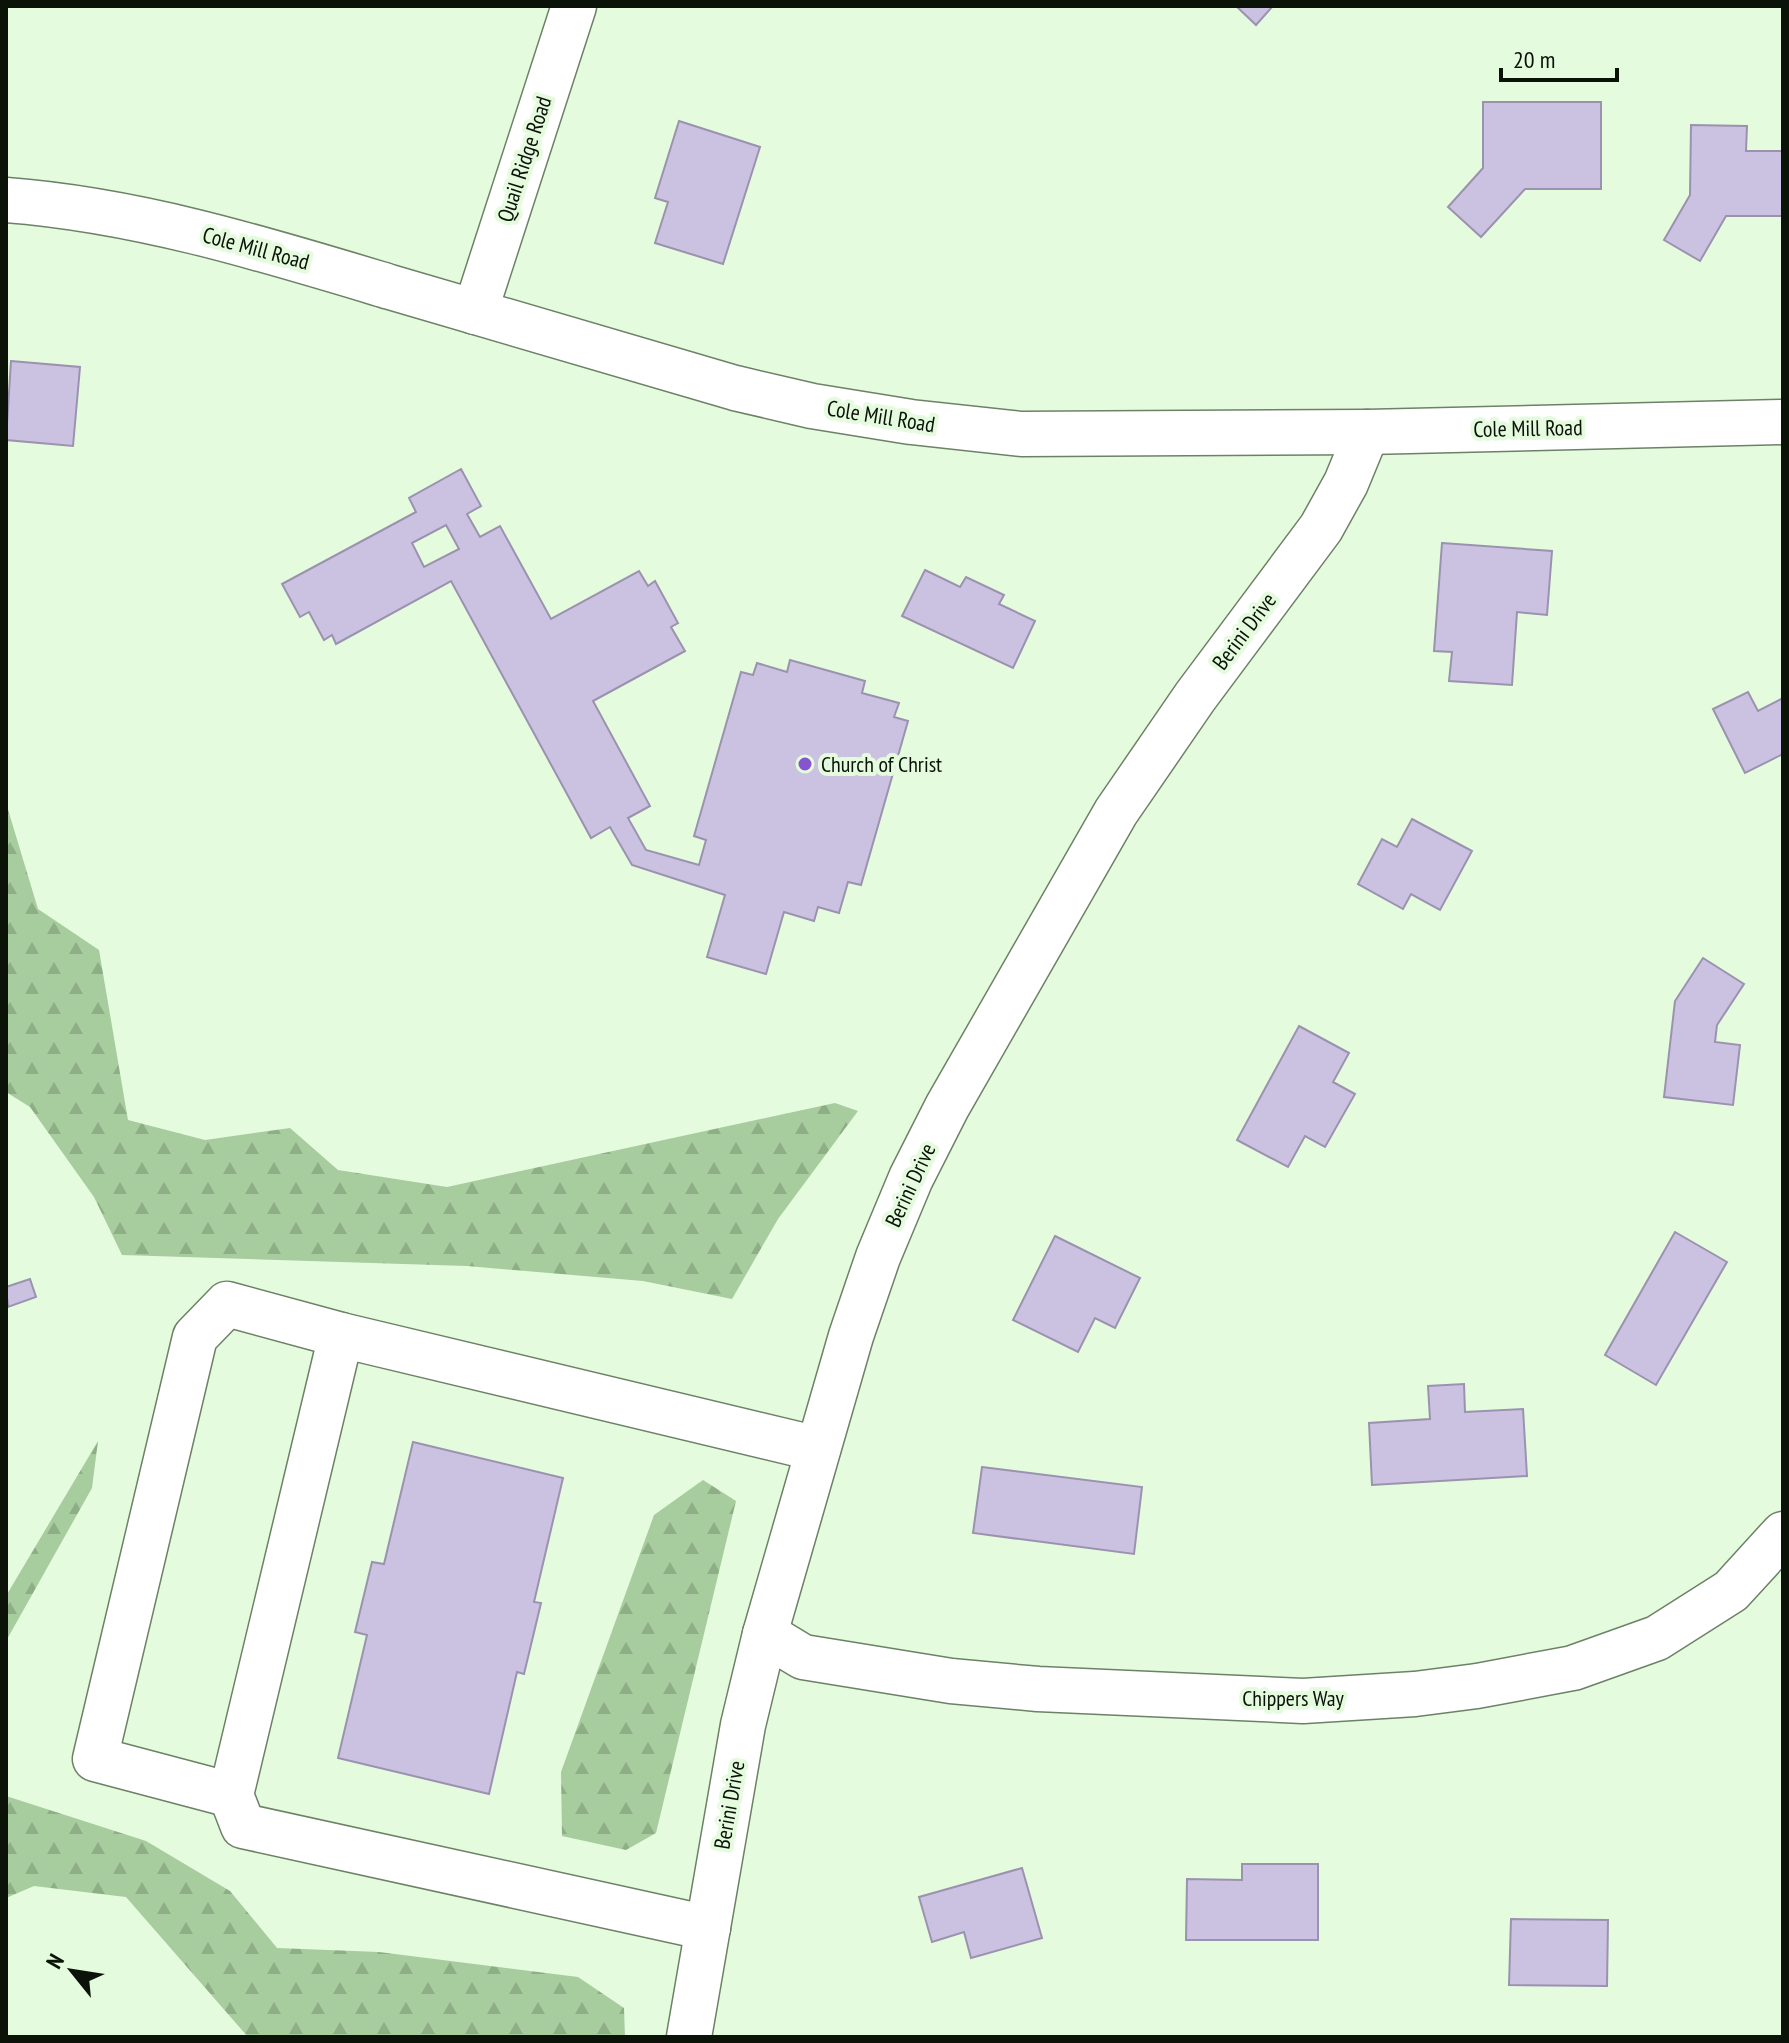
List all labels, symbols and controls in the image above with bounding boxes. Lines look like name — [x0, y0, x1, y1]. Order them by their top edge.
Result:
scale bar — [1501, 32, 1617, 82]
text: 20 m — [1513, 44, 1555, 75]
street label: Quail Ridge Road — [491, 93, 557, 225]
street label: Cole Mill Road — [200, 220, 312, 276]
street label: Cole Mill Road — [825, 394, 937, 438]
street label: Cole Mill Road — [1473, 413, 1583, 443]
street label: Berini Drive — [1206, 587, 1282, 675]
place label: Church of Christ — [821, 750, 942, 778]
marker: Church of Christ — [796, 755, 814, 773]
street label: Berini Drive — [878, 1139, 942, 1231]
street label: Chippers Way — [1242, 1684, 1345, 1712]
street label: Berini Drive — [707, 1759, 751, 1851]
north arrow — [32, 1931, 112, 2011]
text: N — [40, 1949, 70, 1973]

